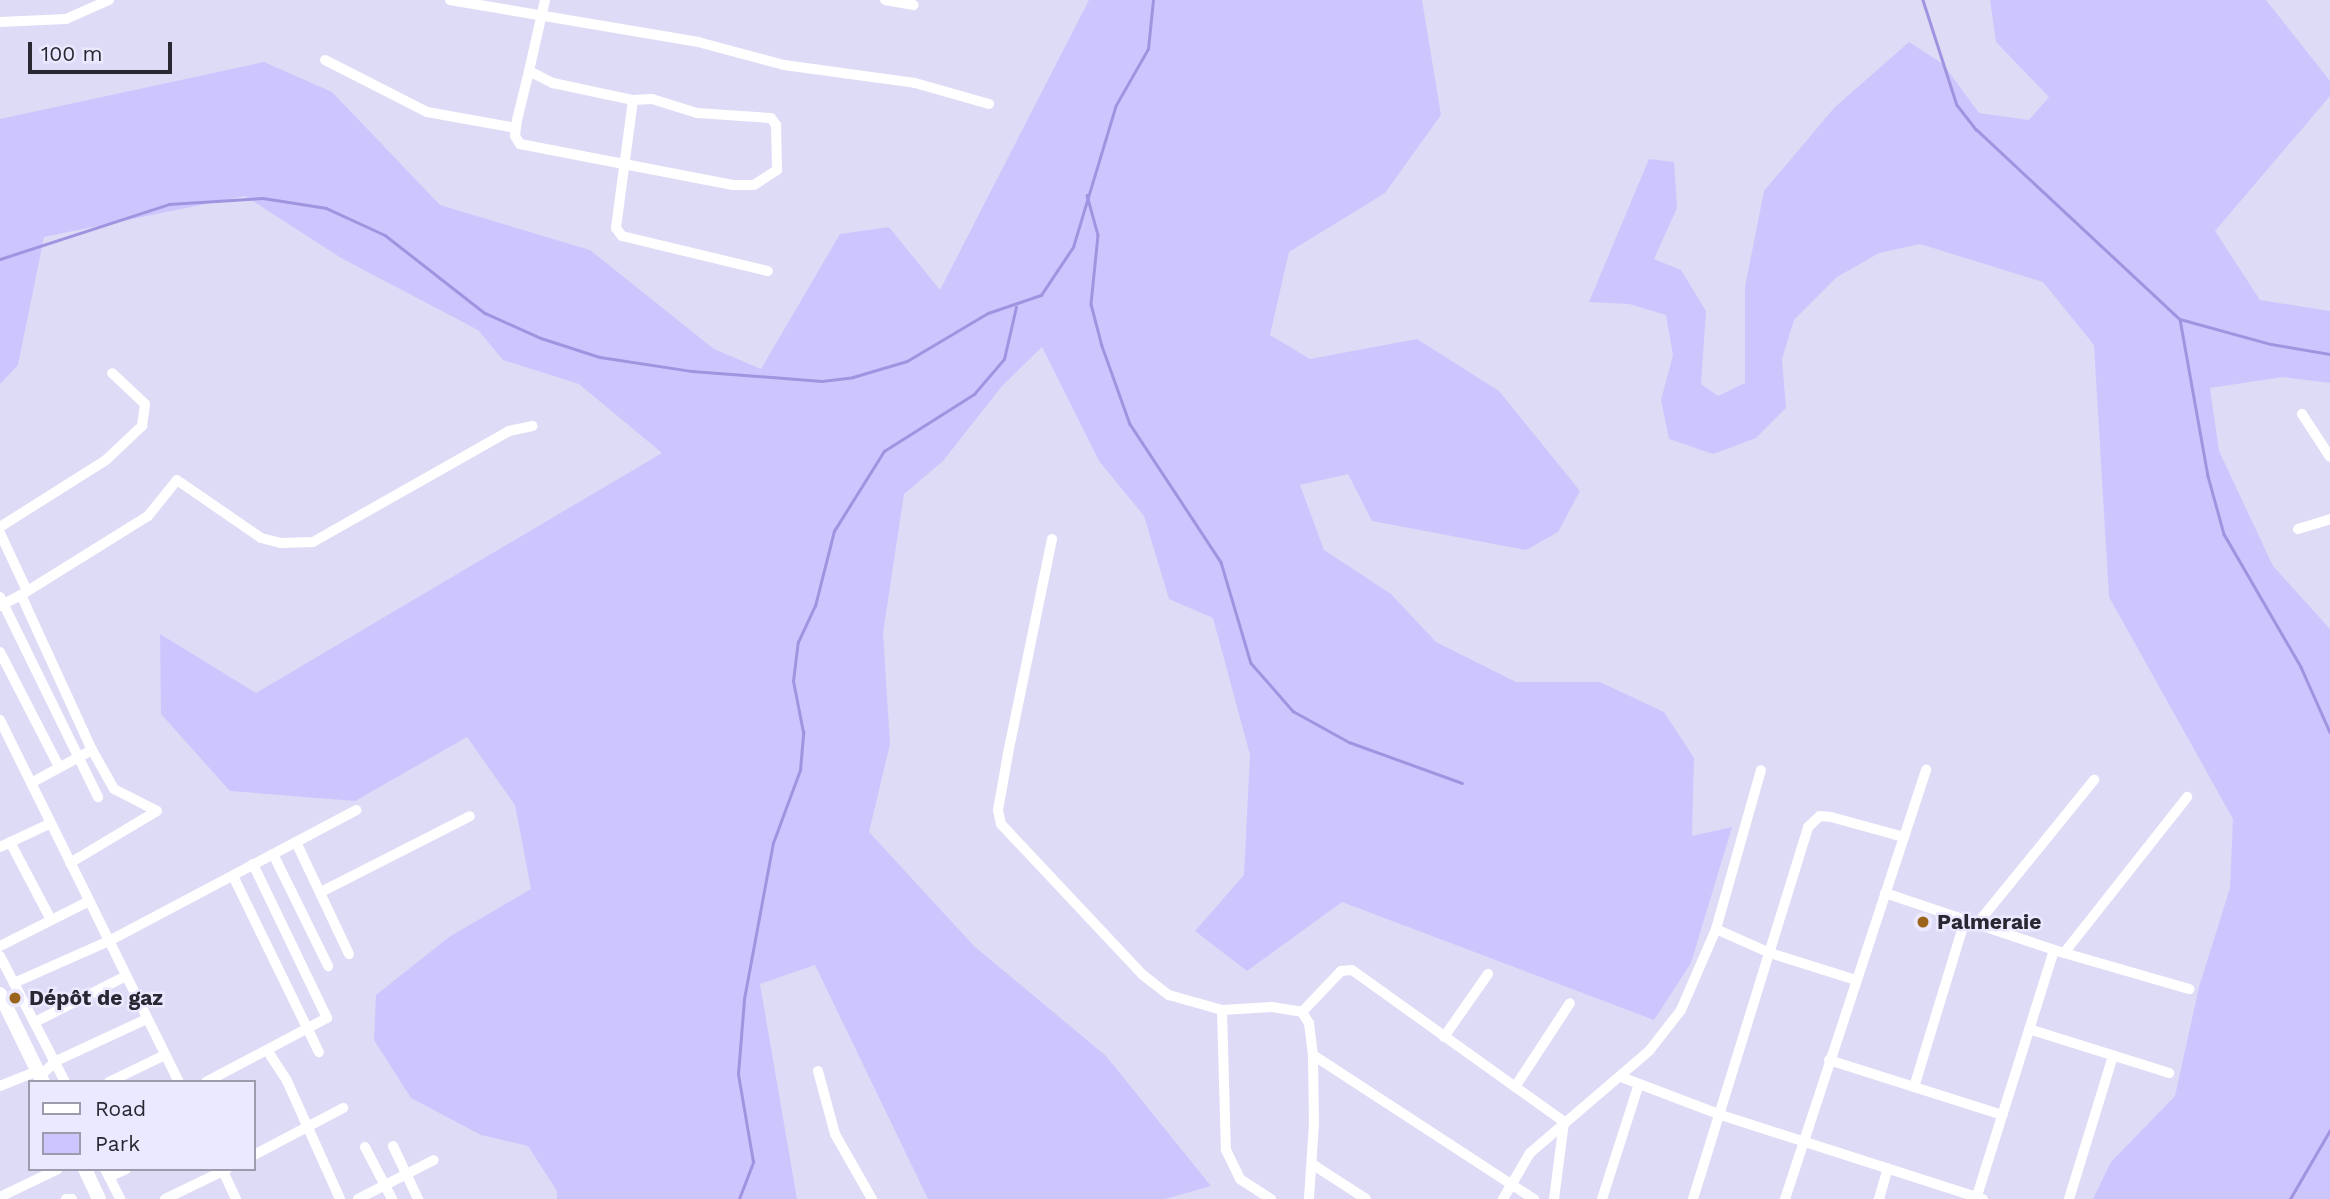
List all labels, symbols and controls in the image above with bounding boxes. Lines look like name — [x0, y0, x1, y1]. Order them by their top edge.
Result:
scale bar — [32, 28, 175, 72]
text: 100 m — [41, 41, 103, 66]
place label: Palmeraie — [1937, 909, 2041, 935]
marker: Palmeraie — [1915, 914, 1931, 930]
place label: Dépôt de gaz — [29, 985, 163, 1011]
marker: Dépôt de gaz — [7, 990, 23, 1006]
legend — [28, 1080, 256, 1171]
text: Road — [95, 1096, 146, 1121]
text: Park — [95, 1131, 140, 1156]

